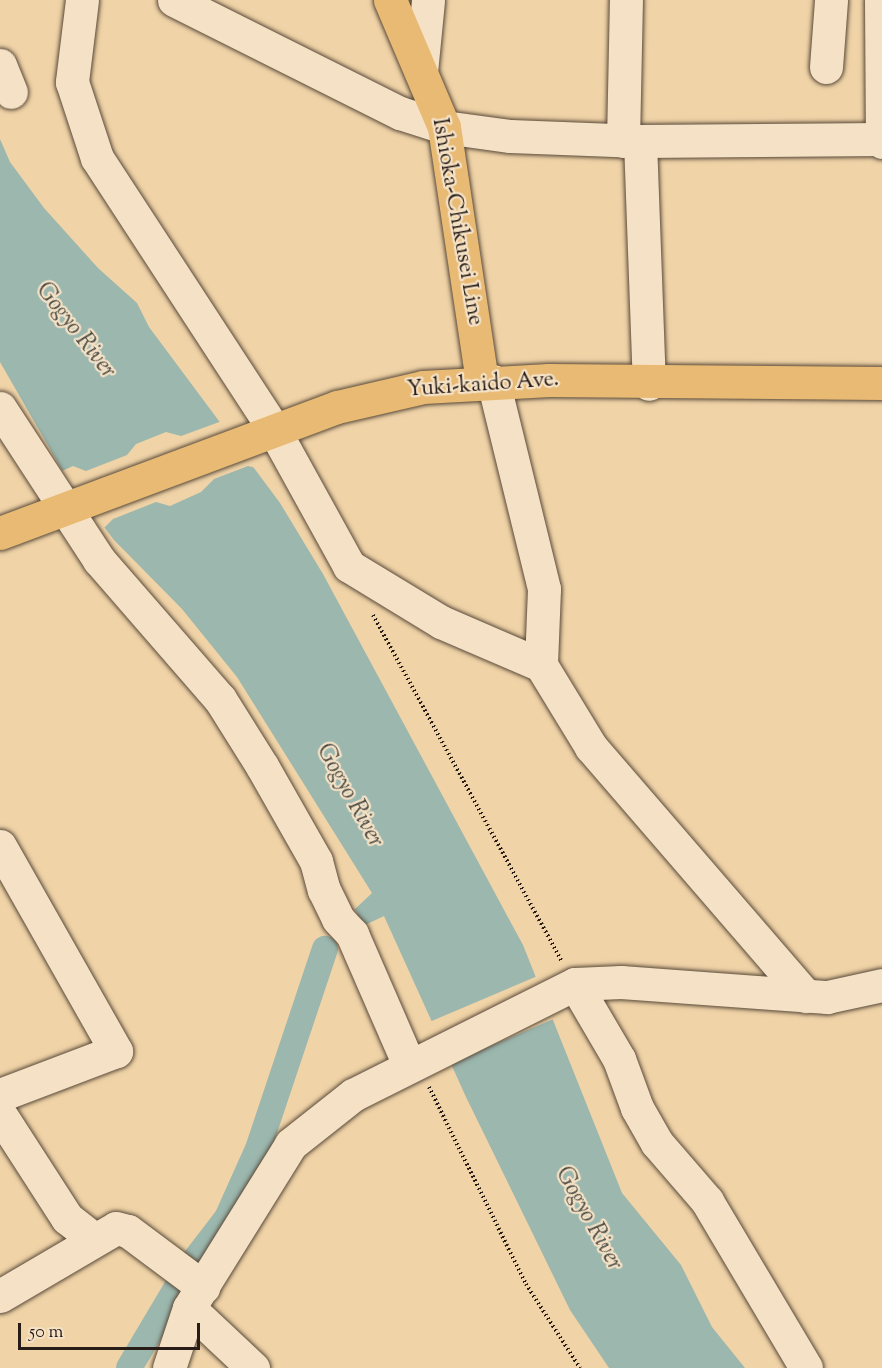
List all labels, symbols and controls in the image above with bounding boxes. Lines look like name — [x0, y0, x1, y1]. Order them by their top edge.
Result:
street label: Ishioka-Chikusei Line — [425, 116, 487, 328]
water label: Gogyo River — [29, 277, 121, 385]
street label: Yuki-kaido Ave. — [406, 368, 560, 404]
water label: Gogyo River — [309, 739, 389, 853]
water label: Gogyo River — [548, 1162, 628, 1276]
scale bar — [21, 1311, 202, 1349]
text: 50 m — [29, 1320, 63, 1346]

